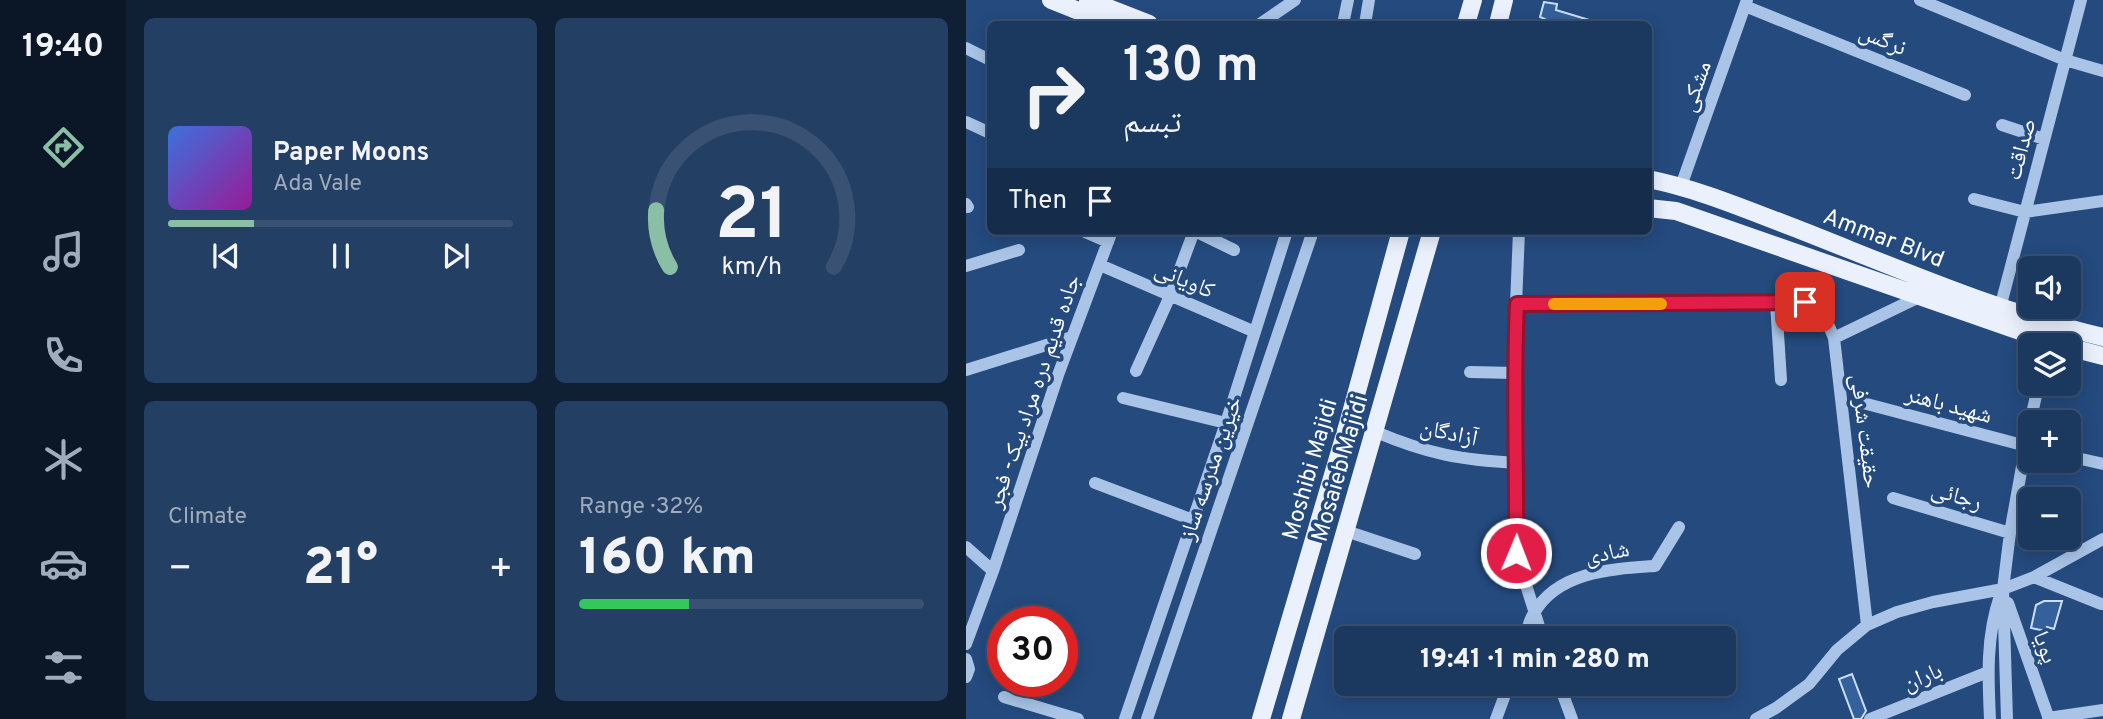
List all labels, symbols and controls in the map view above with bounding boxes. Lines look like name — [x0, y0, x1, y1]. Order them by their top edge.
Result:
street label: نرگس — [1854, 19, 1910, 64]
text: 19:40 — [22, 28, 104, 68]
text: 130 m — [1123, 37, 1259, 99]
icon: right — [1008, 49, 1099, 140]
street label: مشکی — [1675, 57, 1720, 116]
text: تبسم — [1123, 104, 1181, 144]
street label: صداقت — [2000, 116, 2045, 184]
icon: directions — [39, 123, 88, 172]
text: Paper Moons — [273, 137, 429, 170]
text: Ada Vale — [273, 170, 362, 199]
text: 21 — [715, 173, 788, 265]
icon: arrive — [1081, 182, 1119, 220]
text: Then — [1008, 185, 1067, 218]
street label: Ammar Blvd — [1818, 203, 1948, 276]
icon: music — [39, 227, 88, 276]
icon: previous — [207, 237, 245, 275]
icon: pause — [322, 237, 360, 275]
icon: next — [437, 237, 475, 275]
text: km/h — [721, 252, 782, 284]
street label: کاویانی — [1150, 256, 1219, 307]
map controls — [2018, 256, 2081, 550]
button: sound — [2018, 256, 2081, 319]
street label: جاده قدیم دره مراد بیک- فجر — [981, 271, 1089, 514]
pin — [1775, 272, 1835, 332]
icon: arrive — [1786, 283, 1824, 321]
icon: phone — [39, 331, 88, 380]
button: layers — [2018, 333, 2081, 396]
street label: حقیقت شرفی — [1842, 373, 1885, 490]
street label: شهید باهنر — [1901, 381, 1995, 432]
street label: Mosaieb Majidi — [1307, 392, 1376, 545]
street label: خیرین مدرسه ساز — [1174, 393, 1250, 545]
street label: Moshibi Majidi — [1277, 396, 1345, 544]
button: + — [2018, 410, 2081, 473]
street label: آزادگان — [1417, 414, 1481, 455]
icon: climate — [39, 435, 88, 484]
street label: رجائی — [1927, 476, 1985, 519]
button: − — [2018, 487, 2081, 550]
text: Range · 32% — [579, 493, 703, 522]
text: Climate — [168, 503, 247, 532]
position arrow — [1479, 516, 1553, 590]
text: 160 km — [579, 527, 756, 593]
street label: شادی — [1583, 536, 1632, 573]
text: 21° — [303, 537, 378, 603]
icon: car — [39, 539, 88, 588]
text: − — [168, 546, 193, 595]
text: + — [488, 546, 513, 595]
speed limit sign: 30 — [987, 606, 1078, 697]
street label: پویا — [2024, 628, 2063, 668]
icon: filters — [39, 643, 88, 692]
text: 19:41 · 1 min · 280 m — [1420, 644, 1650, 677]
street label: باران — [1899, 657, 1947, 699]

